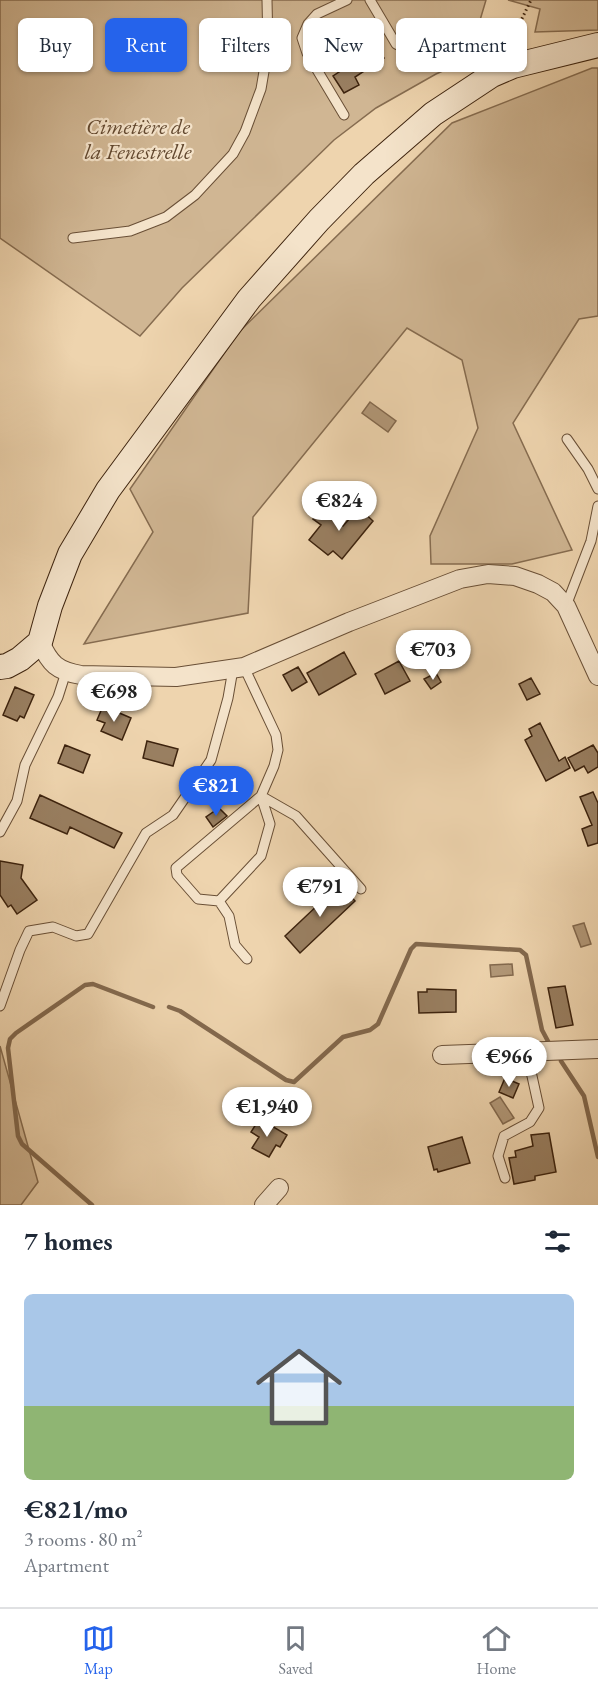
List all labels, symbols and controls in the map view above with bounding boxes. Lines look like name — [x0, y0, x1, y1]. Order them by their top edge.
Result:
chip: Buy — [18, 18, 93, 72]
chip: Rent — [105, 18, 187, 72]
chip: Filters — [199, 18, 291, 72]
chip: New — [303, 18, 384, 72]
chip: Apartment — [396, 18, 527, 72]
park label: Cimetière de la Fenestrelle — [85, 112, 192, 166]
pin: €824 — [303, 481, 375, 532]
text: €824 — [316, 487, 362, 513]
pin: €703 — [397, 630, 469, 681]
text: €703 — [410, 636, 456, 662]
pin: €698 — [78, 672, 150, 723]
text: €698 — [91, 678, 137, 704]
pin: €821 — [180, 766, 252, 817]
text: €821 — [193, 772, 239, 798]
pin: €791 — [284, 867, 356, 918]
text: €791 — [297, 873, 343, 899]
pin: €966 — [473, 1037, 545, 1088]
text: €966 — [486, 1043, 532, 1069]
pin: €1,940 — [218, 1087, 316, 1138]
text: €1,940 — [236, 1093, 298, 1119]
text: 7 homes — [24, 1224, 113, 1258]
icon: filters — [541, 1225, 574, 1258]
icon: home — [245, 1333, 353, 1441]
text: €821/mo — [24, 1492, 127, 1526]
text: 3 rooms · 80 m² — [24, 1526, 143, 1552]
text: Apartment — [24, 1552, 109, 1578]
tab: Map — [82, 1622, 115, 1679]
tab: Saved — [279, 1622, 313, 1679]
tab: Home — [477, 1622, 516, 1679]

